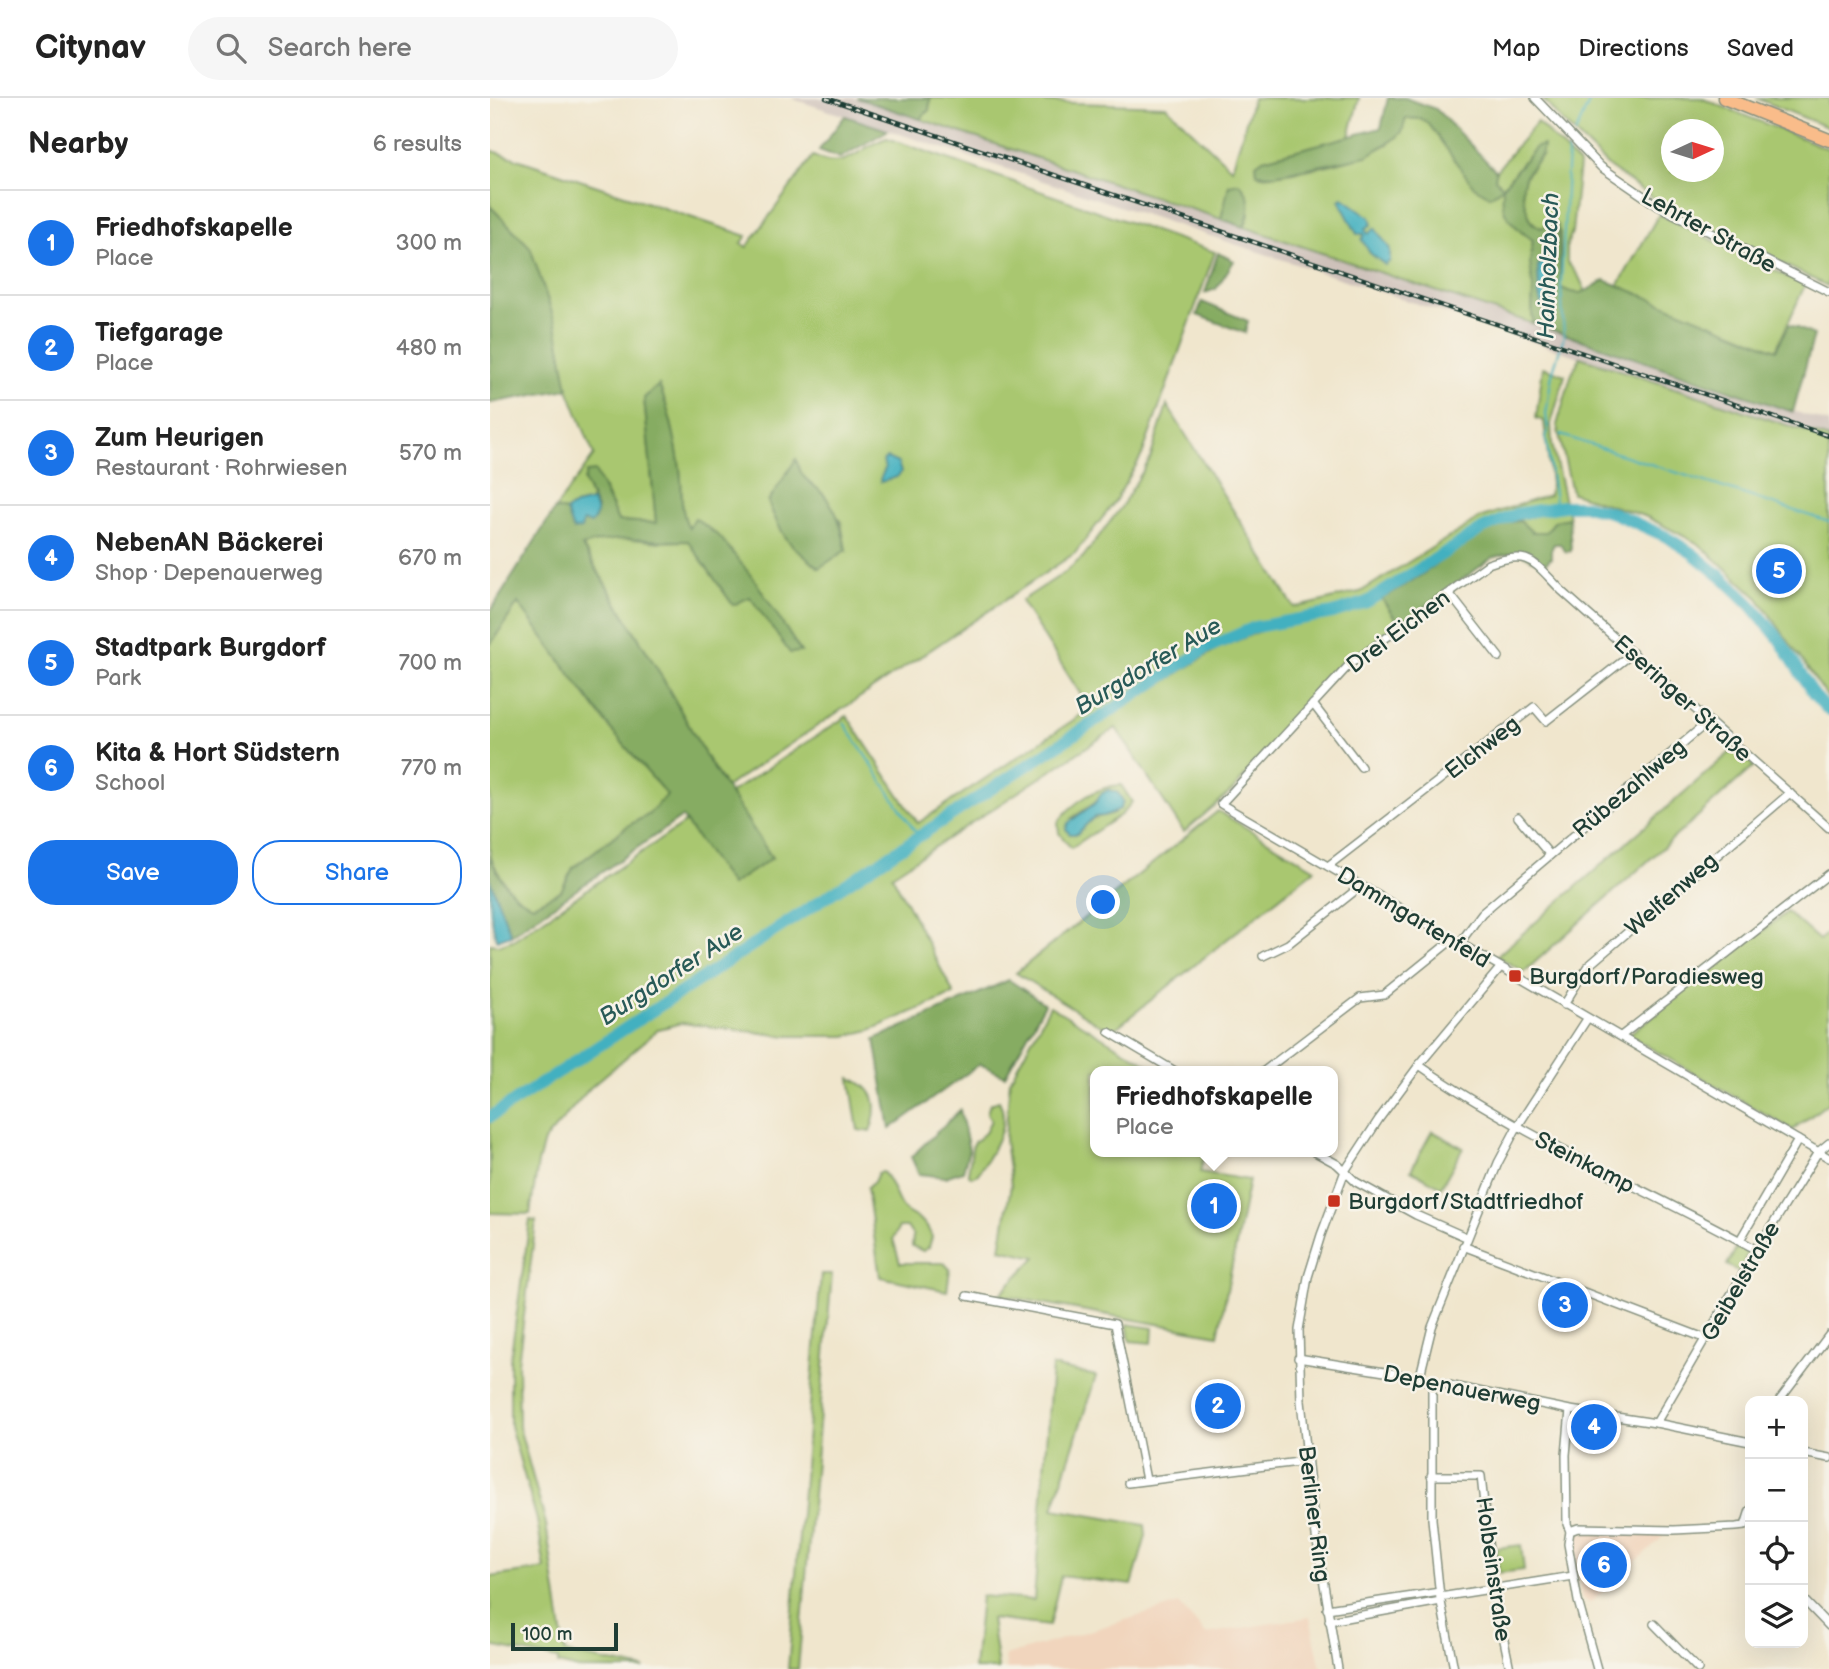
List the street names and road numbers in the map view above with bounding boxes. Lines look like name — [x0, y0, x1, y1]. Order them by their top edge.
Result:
street label: Lehrter Straße — [1636, 182, 1781, 279]
street label: Drei Eichen — [1341, 584, 1456, 680]
street label: Eseringer Straße — [1608, 629, 1757, 768]
street label: Elchweg — [1440, 710, 1526, 786]
street label: Rübezahlweg — [1567, 733, 1692, 844]
street label: Welfenweg — [1620, 847, 1724, 942]
street label: Dammgartenfeld — [1332, 861, 1495, 975]
street label: Steinkamp — [1530, 1126, 1639, 1200]
street label: Geibelstraße — [1695, 1217, 1786, 1346]
street label: Depenauerweg — [1381, 1360, 1543, 1418]
street label: Berliner Ring — [1292, 1444, 1336, 1584]
street label: Holbeinstraße — [1469, 1495, 1517, 1643]

